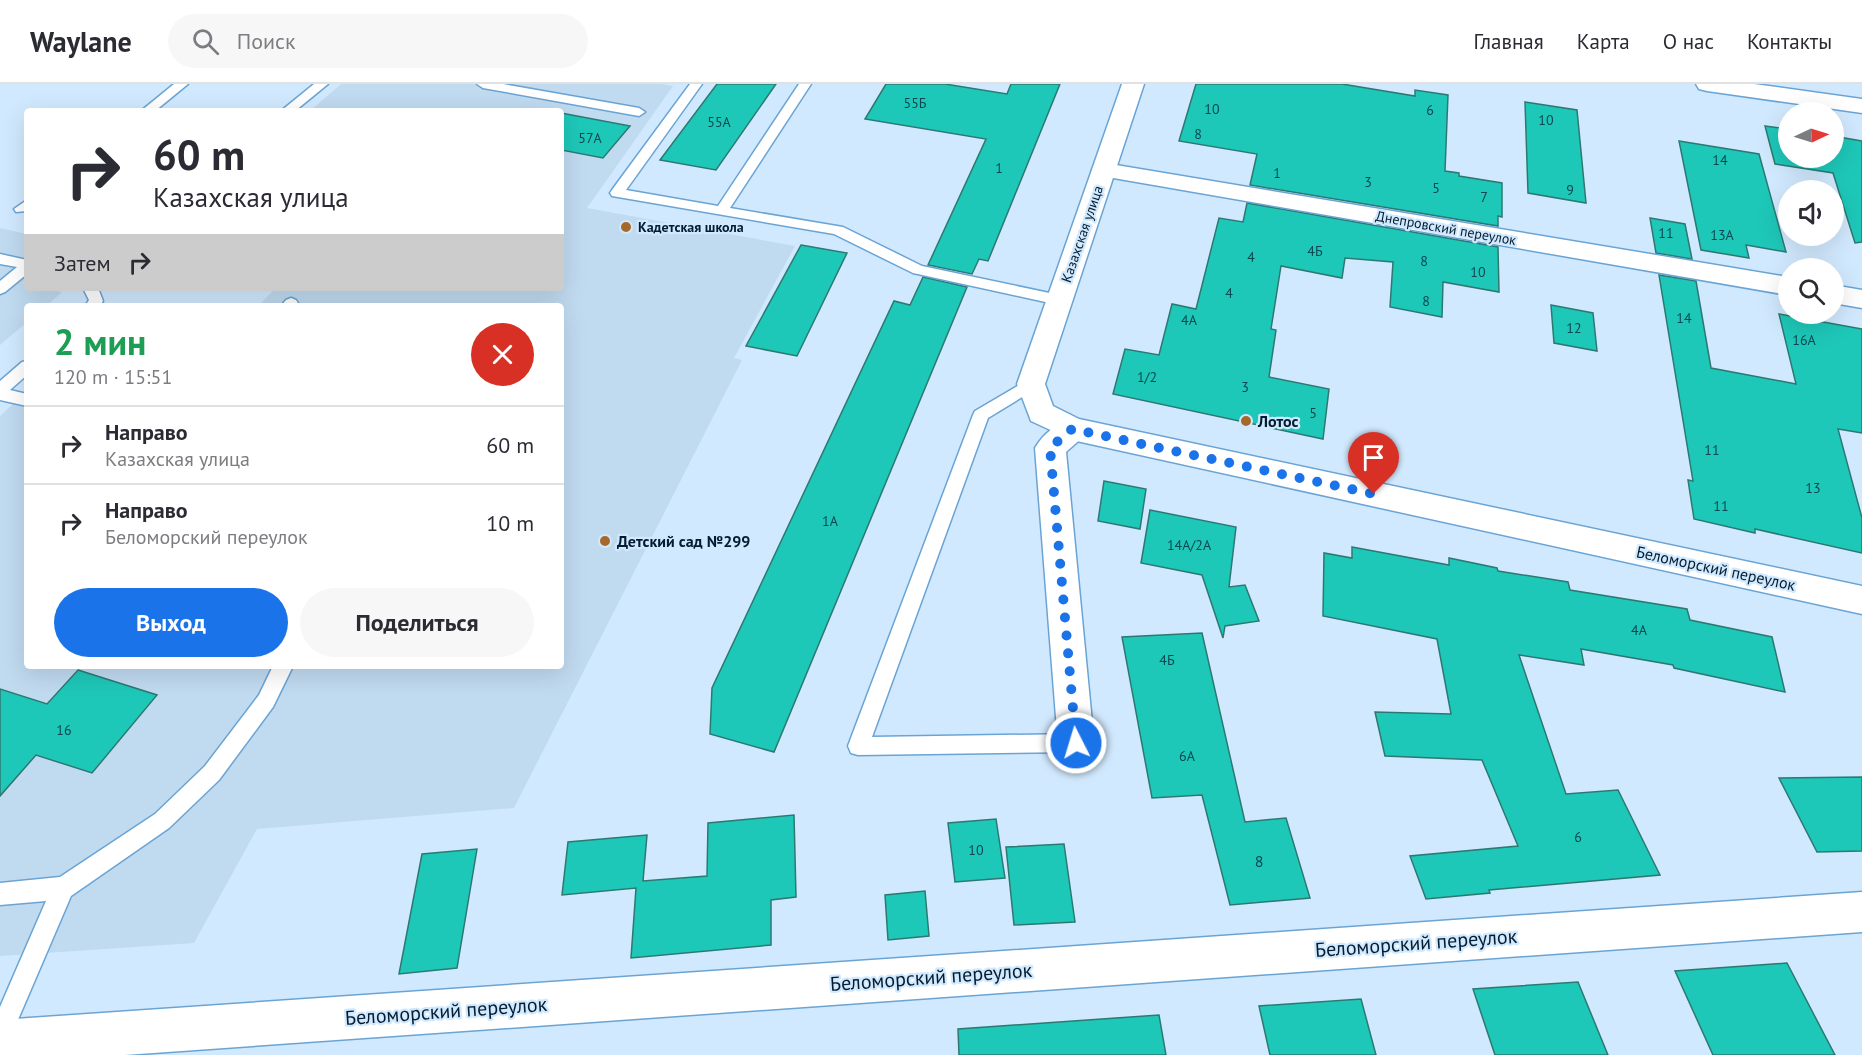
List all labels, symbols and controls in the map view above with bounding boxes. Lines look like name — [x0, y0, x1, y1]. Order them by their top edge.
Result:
search box — [168, 14, 588, 68]
text: Waylane — [30, 23, 132, 60]
icon: search — [189, 25, 222, 58]
text: Поиск — [237, 27, 295, 55]
text: Главная — [1473, 28, 1544, 55]
text: Карта — [1577, 28, 1630, 55]
text: О нас — [1663, 28, 1714, 55]
text: Контакты — [1747, 28, 1832, 55]
house number: 55Б — [904, 94, 927, 112]
house number: 10 — [1204, 100, 1220, 118]
house number: 6 — [1426, 101, 1434, 119]
north arrow — [1778, 102, 1844, 168]
map controls — [1778, 102, 1844, 324]
house number: 10 — [1538, 111, 1554, 129]
house number: 55А — [707, 113, 732, 131]
house number: 8 — [1194, 125, 1202, 143]
text: 60 m — [153, 127, 245, 182]
house number: 57А — [578, 129, 603, 147]
icon: right — [54, 132, 132, 210]
house number: 14 — [1712, 151, 1728, 169]
house number: 1 — [995, 159, 1003, 177]
house number: 1 — [1273, 164, 1281, 182]
house number: 3 — [1364, 173, 1372, 191]
house number: 5 — [1432, 179, 1440, 197]
text: Казахская улица — [153, 180, 349, 214]
button: sound — [1778, 180, 1844, 246]
house number: 9 — [1566, 181, 1574, 199]
street label: Казахская улица — [1057, 183, 1107, 285]
house number: 7 — [1480, 188, 1488, 206]
street label: Днепровский переулок — [1374, 207, 1518, 249]
place label: Кадетская школа — [638, 218, 744, 236]
marker: Кадетская школа — [619, 220, 633, 234]
house number: 11 — [1658, 224, 1674, 242]
house number: 13А — [1710, 226, 1735, 244]
house number: 4Б — [1307, 242, 1323, 260]
icon: right — [123, 246, 156, 279]
house number: 4 — [1247, 248, 1255, 266]
text: Затем — [54, 249, 111, 277]
house number: 8 — [1420, 252, 1428, 270]
button: search — [1778, 258, 1844, 324]
house number: 10 — [1470, 263, 1486, 281]
house number: 4 — [1225, 284, 1233, 302]
house number: 8 — [1422, 292, 1430, 310]
house number: 14 — [1676, 309, 1692, 327]
house number: 4А — [1181, 311, 1198, 329]
text: 2 мин — [54, 318, 146, 365]
house number: 12 — [1566, 319, 1582, 337]
button: close — [471, 323, 534, 386]
house number: 16А — [1792, 331, 1817, 349]
text: 120 m · 15:51 — [54, 364, 172, 390]
house number: 1/2 — [1137, 368, 1157, 386]
house number: 3 — [1241, 378, 1249, 396]
house number: 5 — [1309, 404, 1317, 422]
place label: Лотос — [1257, 411, 1299, 431]
marker: Лотос — [1239, 414, 1253, 428]
text: Направо — [105, 418, 188, 446]
icon: right — [54, 429, 87, 462]
text: 60 m — [486, 431, 534, 459]
pin — [1348, 432, 1399, 494]
icon: arrive — [1357, 441, 1390, 474]
house number: 11 — [1704, 441, 1720, 459]
text: Казахская улица — [105, 446, 250, 472]
house number: 13 — [1805, 479, 1821, 497]
text: Направо — [105, 496, 188, 524]
house number: 11 — [1713, 497, 1729, 515]
icon: right — [54, 507, 87, 540]
text: 10 m — [486, 509, 534, 537]
house number: 1А — [822, 512, 839, 530]
text: Беломорский переулок — [105, 524, 308, 550]
place label: Детский сад №299 — [617, 531, 750, 551]
marker: Детский сад №299 — [598, 534, 612, 548]
house number: 14А/2А — [1167, 536, 1212, 554]
street label: Беломорский переулок — [1635, 541, 1798, 595]
button: Выход — [54, 588, 288, 657]
button: Поделиться — [300, 588, 534, 657]
house number: 4А — [1631, 621, 1648, 639]
house number: 4Б — [1159, 651, 1175, 669]
position arrow — [1044, 711, 1108, 775]
house number: 16 — [56, 721, 72, 739]
house number: 6А — [1179, 747, 1196, 765]
house number: 6 — [1574, 828, 1582, 846]
house number: 10 — [968, 841, 984, 859]
house number: 8 — [1255, 851, 1263, 871]
street label: Беломорский переулок — [1314, 923, 1518, 963]
street label: Беломорский переулок — [829, 957, 1033, 997]
street label: Беломорский переулок — [344, 991, 548, 1031]

